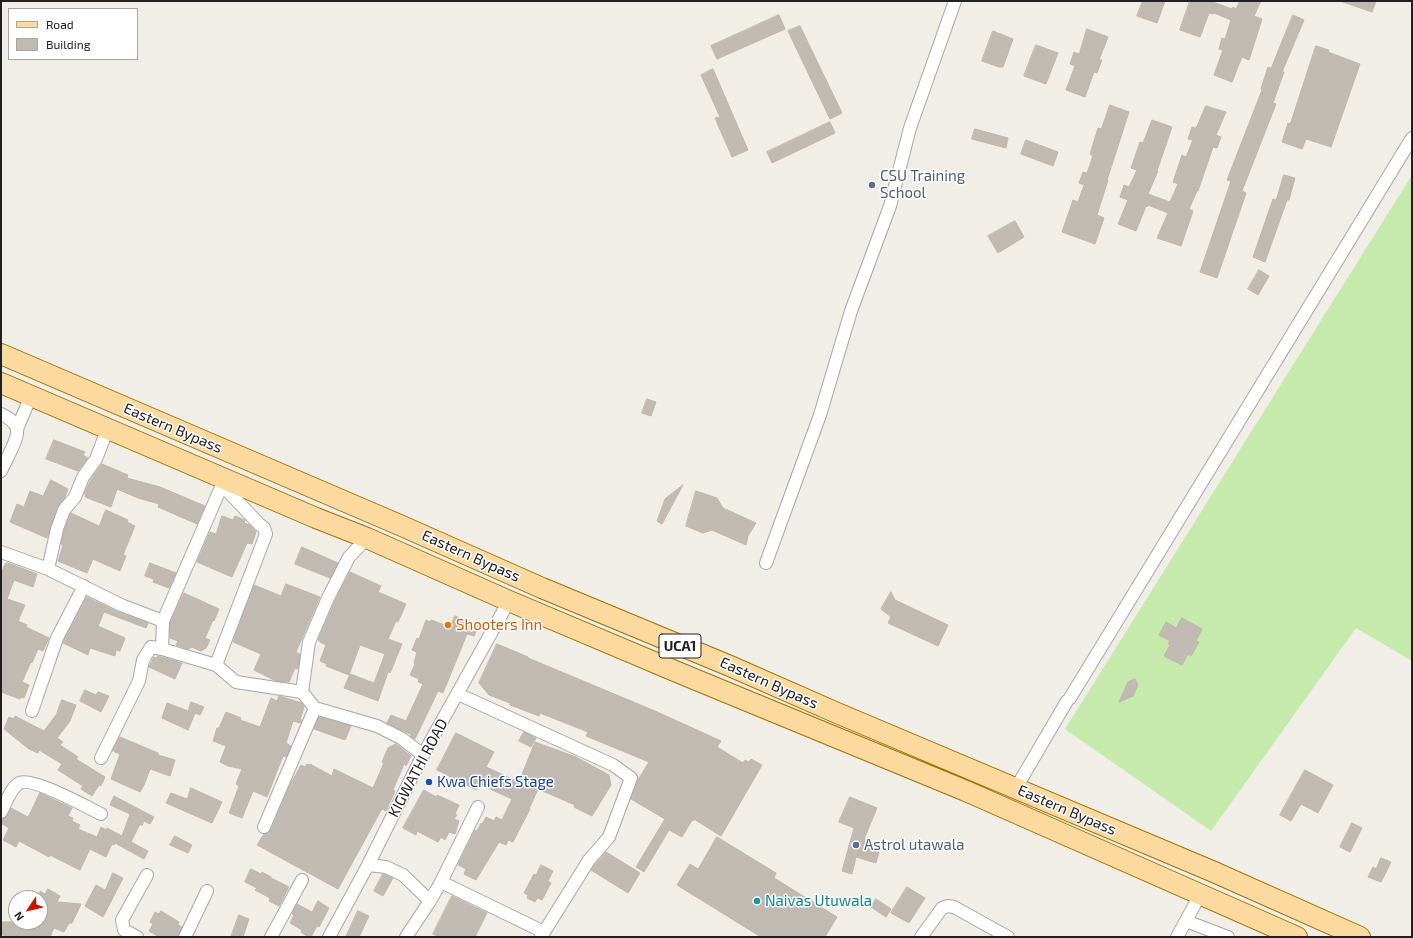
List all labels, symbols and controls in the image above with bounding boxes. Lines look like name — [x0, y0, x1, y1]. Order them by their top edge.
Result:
legend — [8, 8, 138, 60]
text: Road — [46, 17, 74, 31]
text: Building — [46, 37, 90, 51]
place label: CSU Training School — [880, 167, 965, 202]
marker: CSU Training School — [867, 180, 877, 190]
street label: Eastern Bypass — [121, 399, 225, 457]
street label: Eastern Bypass — [419, 526, 523, 586]
place label: Shooters Inn — [456, 616, 542, 634]
marker: Shooters Inn — [443, 620, 453, 630]
road number: UCA1 — [659, 634, 701, 658]
street label: Eastern Bypass — [717, 653, 821, 713]
street label: KIGWATHI ROAD — [384, 716, 452, 820]
place label: Kwa Chiefs Stage — [437, 773, 554, 791]
marker: Kwa Chiefs Stage — [424, 777, 434, 787]
street label: Eastern Bypass — [1015, 781, 1119, 839]
place label: Astrol utawala — [864, 836, 965, 854]
marker: Astrol utawala — [851, 840, 861, 850]
north arrow — [8, 890, 48, 930]
place label: Naivas Utuwala — [765, 892, 872, 910]
marker: Naivas Utuwala — [752, 896, 762, 906]
text: N — [11, 910, 26, 924]

